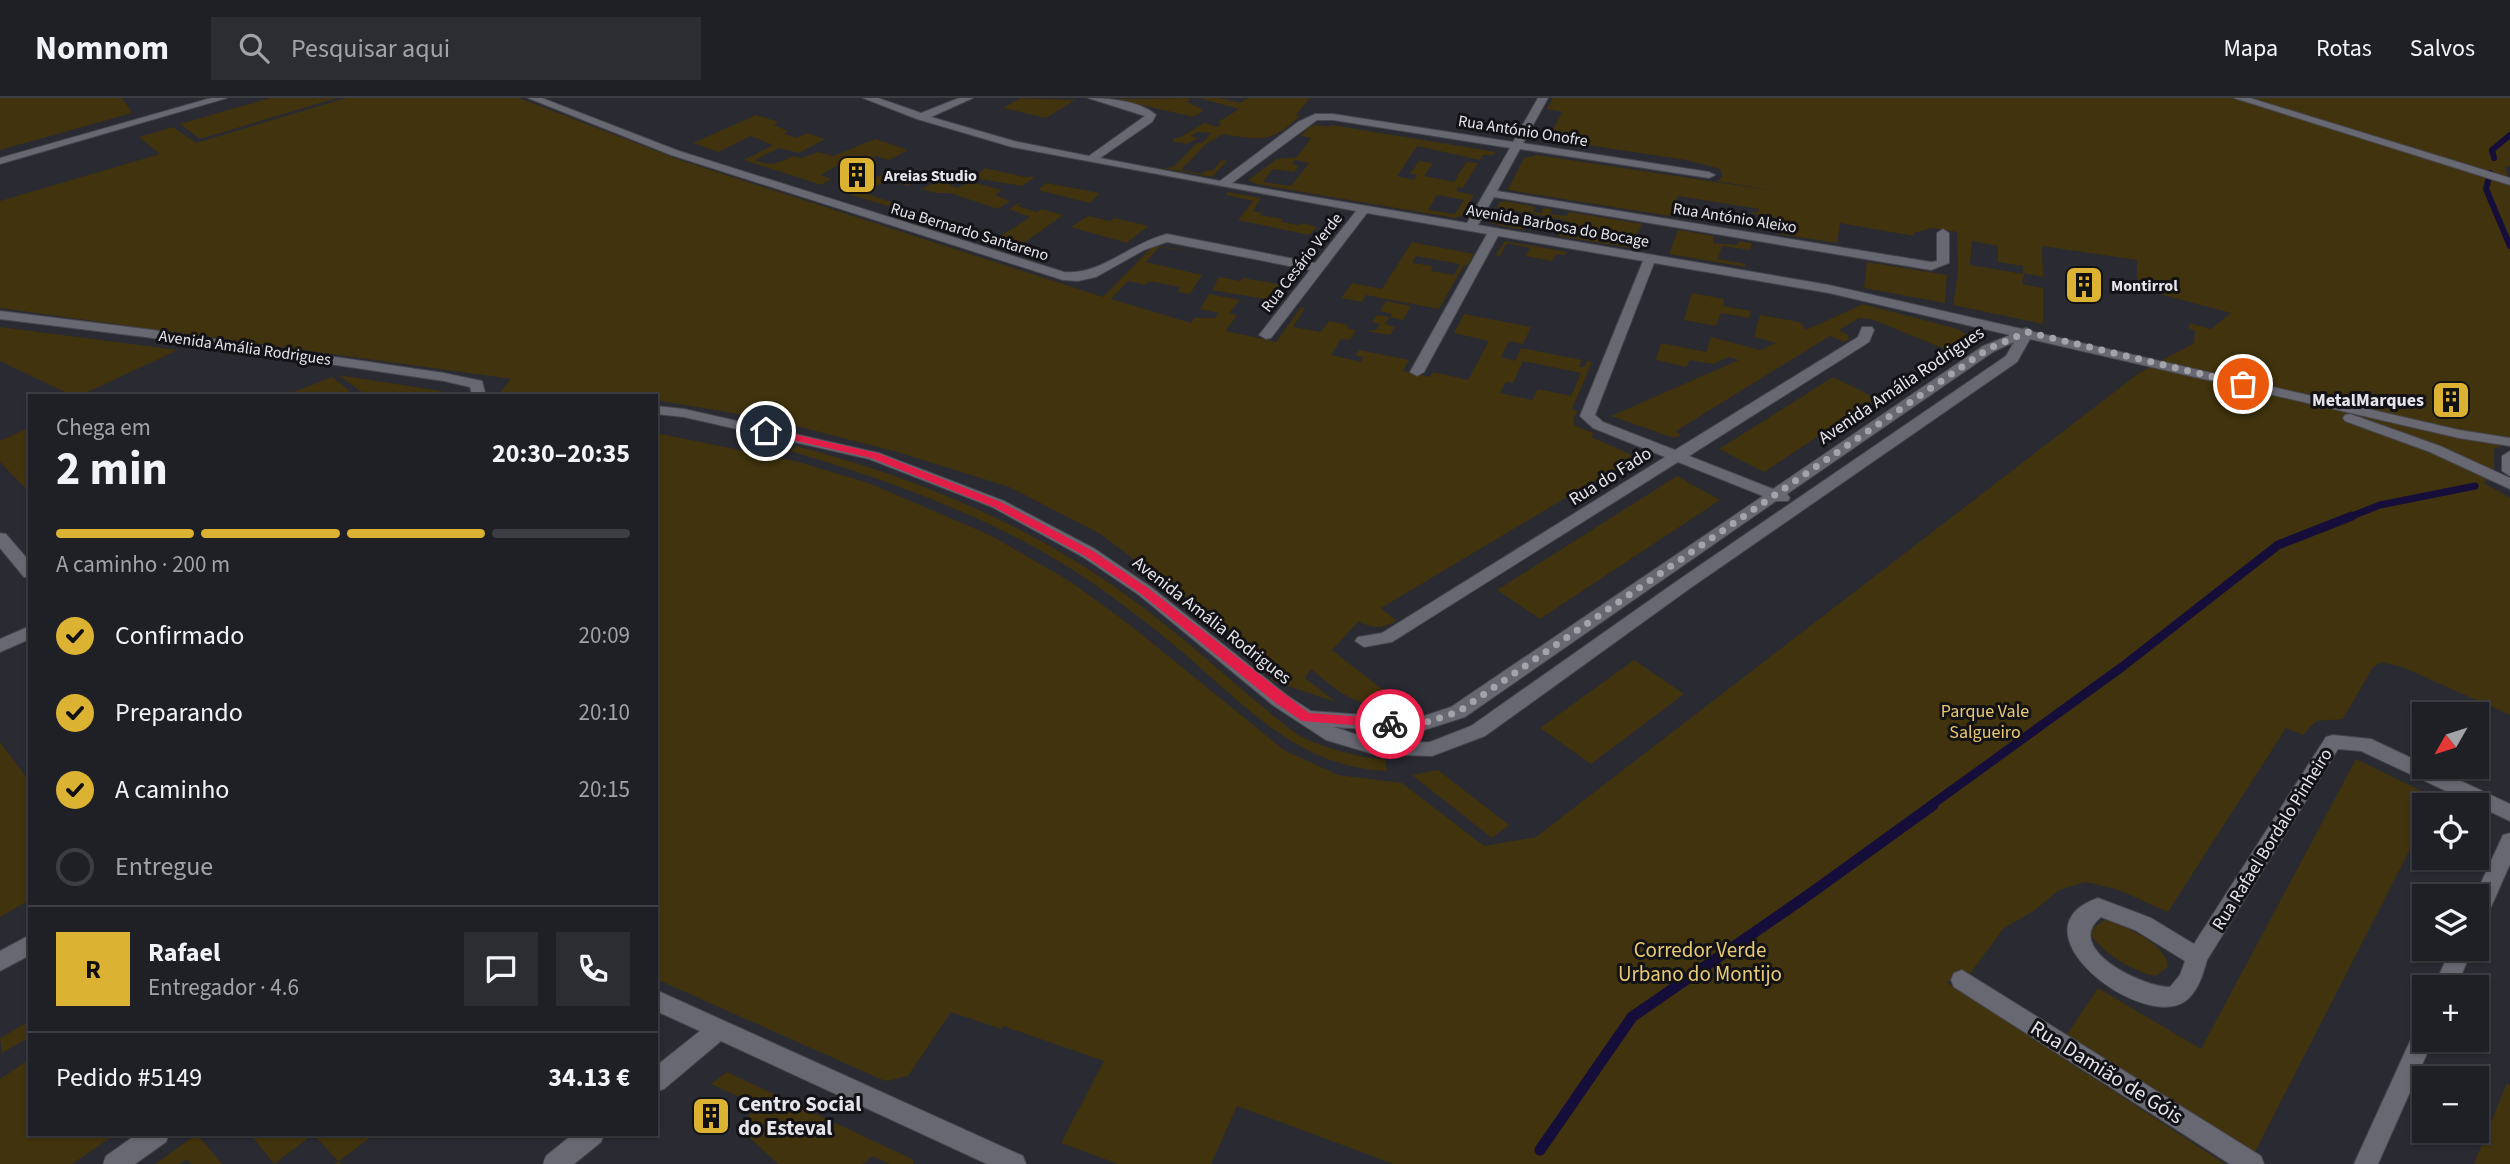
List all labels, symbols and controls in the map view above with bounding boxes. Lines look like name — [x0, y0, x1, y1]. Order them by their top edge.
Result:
search box — [211, 17, 701, 80]
text: Nomnom — [35, 25, 169, 72]
icon: search — [235, 29, 273, 67]
text: Pesquisar aqui — [291, 30, 450, 67]
text: Mapa — [2223, 31, 2278, 66]
text: Rotas — [2316, 31, 2372, 66]
text: Salvos — [2410, 31, 2475, 66]
street label: Rua António Onofre — [1456, 110, 1589, 152]
building icon: Areias Studio — [836, 154, 878, 196]
place label: Areias Studio — [883, 165, 977, 187]
street label: Rua Bernardo Santareno — [888, 197, 1051, 266]
street label: Rua António Aleixo — [1671, 197, 1798, 239]
street label: Avenida Barbosa do Bocage — [1465, 199, 1651, 253]
street label: Rua Cesário Verde — [1256, 208, 1348, 317]
building icon: Montirrol — [2063, 264, 2105, 306]
place label: Montirrol — [2111, 275, 2178, 297]
street label: Avenida Amália Rodrigues — [1813, 320, 1989, 450]
street label: Avenida Amália Rodrigues — [157, 325, 333, 371]
pin — [2213, 354, 2273, 414]
icon: bag — [2224, 365, 2262, 403]
building icon: MetalMarques — [2430, 379, 2472, 421]
place label: MetalMarques — [2312, 388, 2424, 413]
pin — [736, 401, 796, 461]
text: Chega em — [56, 411, 151, 444]
icon: home — [747, 412, 785, 450]
text: 20:30–20:35 — [492, 435, 630, 472]
text: 2 min — [56, 437, 168, 502]
street label: Rua do Fado — [1564, 441, 1656, 512]
text: A caminho · 200 m — [56, 548, 230, 581]
street label: Avenida Amália Rodrigues — [1127, 550, 1296, 690]
icon: check — [56, 617, 94, 655]
text: Confirmado — [115, 617, 244, 654]
text: 20:09 — [579, 619, 630, 652]
courier — [1355, 689, 1425, 759]
icon: check — [56, 694, 94, 732]
text: Preparando — [115, 694, 243, 731]
text: 20:10 — [579, 696, 630, 729]
park label: Parque Vale Salgueiro — [1941, 699, 2029, 745]
north arrow — [2412, 702, 2488, 779]
map controls — [2412, 702, 2489, 1143]
icon: bike — [1371, 705, 1409, 743]
street label: Rua Rafael Bordalo Pinheiro — [2206, 744, 2339, 935]
icon: check — [56, 771, 94, 809]
text: A caminho — [115, 771, 229, 808]
text: 20:15 — [579, 773, 630, 806]
button: locate — [2412, 793, 2489, 870]
text: Entregue — [115, 848, 213, 885]
button: layers — [2412, 884, 2489, 961]
button: chat — [464, 932, 538, 1006]
button: phone — [556, 932, 630, 1006]
text: Rafael — [148, 934, 220, 971]
park label: Corredor Verde Urbano do Montijo — [1618, 935, 1782, 989]
text: R — [85, 951, 101, 988]
text: Entregador · 4.6 — [148, 971, 299, 1004]
button: + — [2412, 975, 2489, 1052]
street label: Rua Damião de Góis — [2025, 1013, 2189, 1131]
text: Pedido #5149 — [56, 1059, 202, 1096]
text: 34.13 € — [548, 1059, 630, 1096]
button: − — [2412, 1066, 2489, 1143]
place label: Centro Social do Esteval — [738, 1089, 861, 1143]
building icon: Centro Social do Esteval — [690, 1095, 732, 1137]

